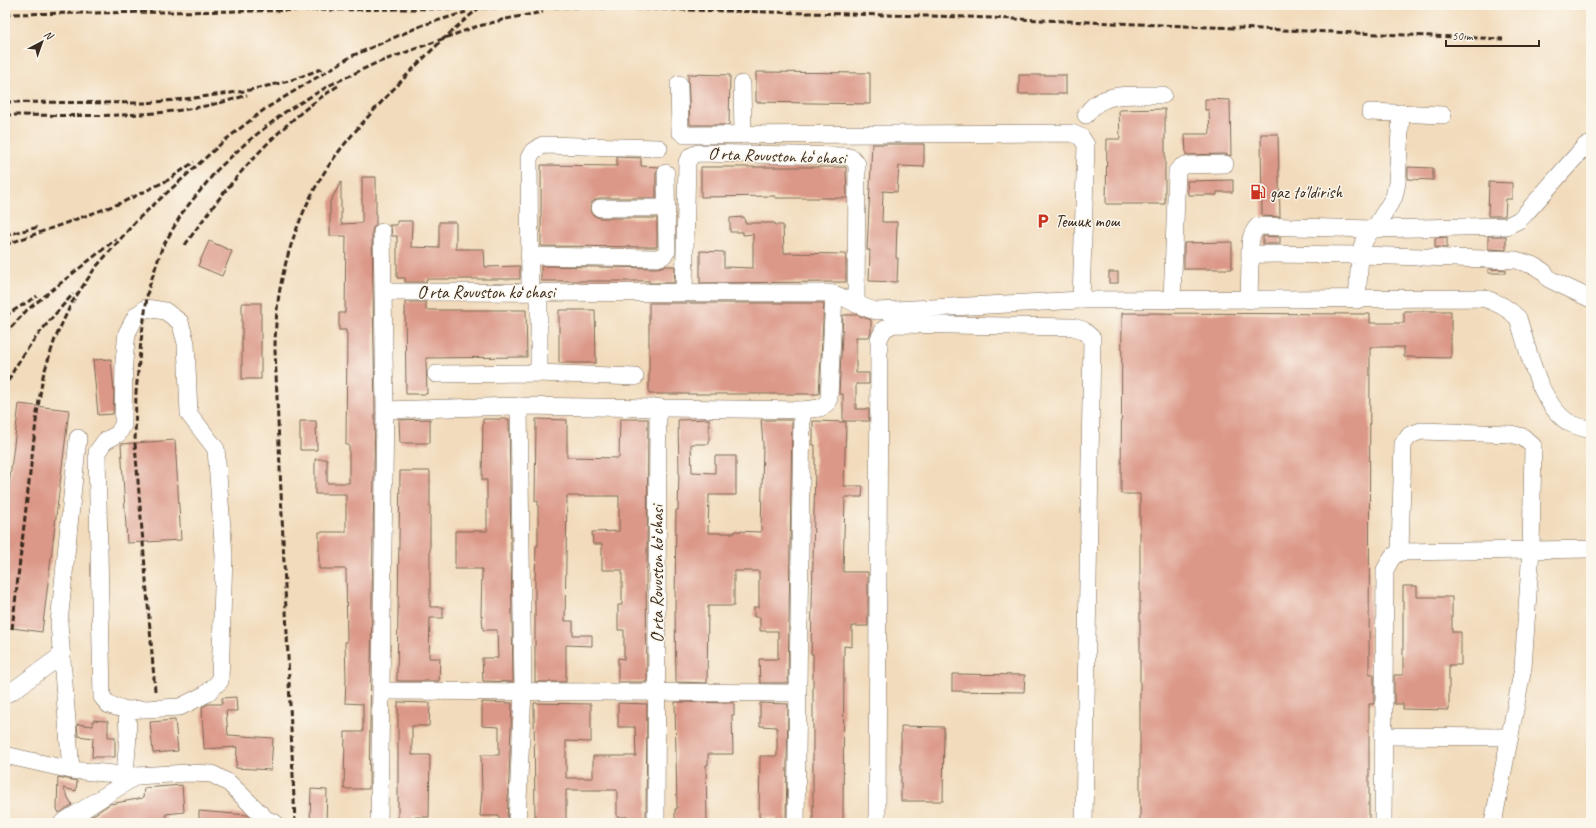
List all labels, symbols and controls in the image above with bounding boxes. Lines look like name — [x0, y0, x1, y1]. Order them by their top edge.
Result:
north arrow — [22, 22, 62, 62]
scale bar — [1446, 22, 1539, 48]
text: N — [41, 27, 57, 43]
text: 50 m — [1452, 28, 1474, 44]
street label: Oʻrta Rovuston koʻchasi — [708, 143, 848, 169]
place label: gaz to'ldirish — [1270, 182, 1343, 203]
fuel station icon: gaz to'ldirish — [1249, 183, 1267, 201]
place label: Тешик тош — [1055, 211, 1121, 232]
parking icon: Тешик тош — [1034, 212, 1052, 230]
street label: Oʻrta Rovuston koʻchasi — [417, 282, 557, 303]
street label: Oʻrta Rovuston koʻchasi — [647, 503, 668, 643]

